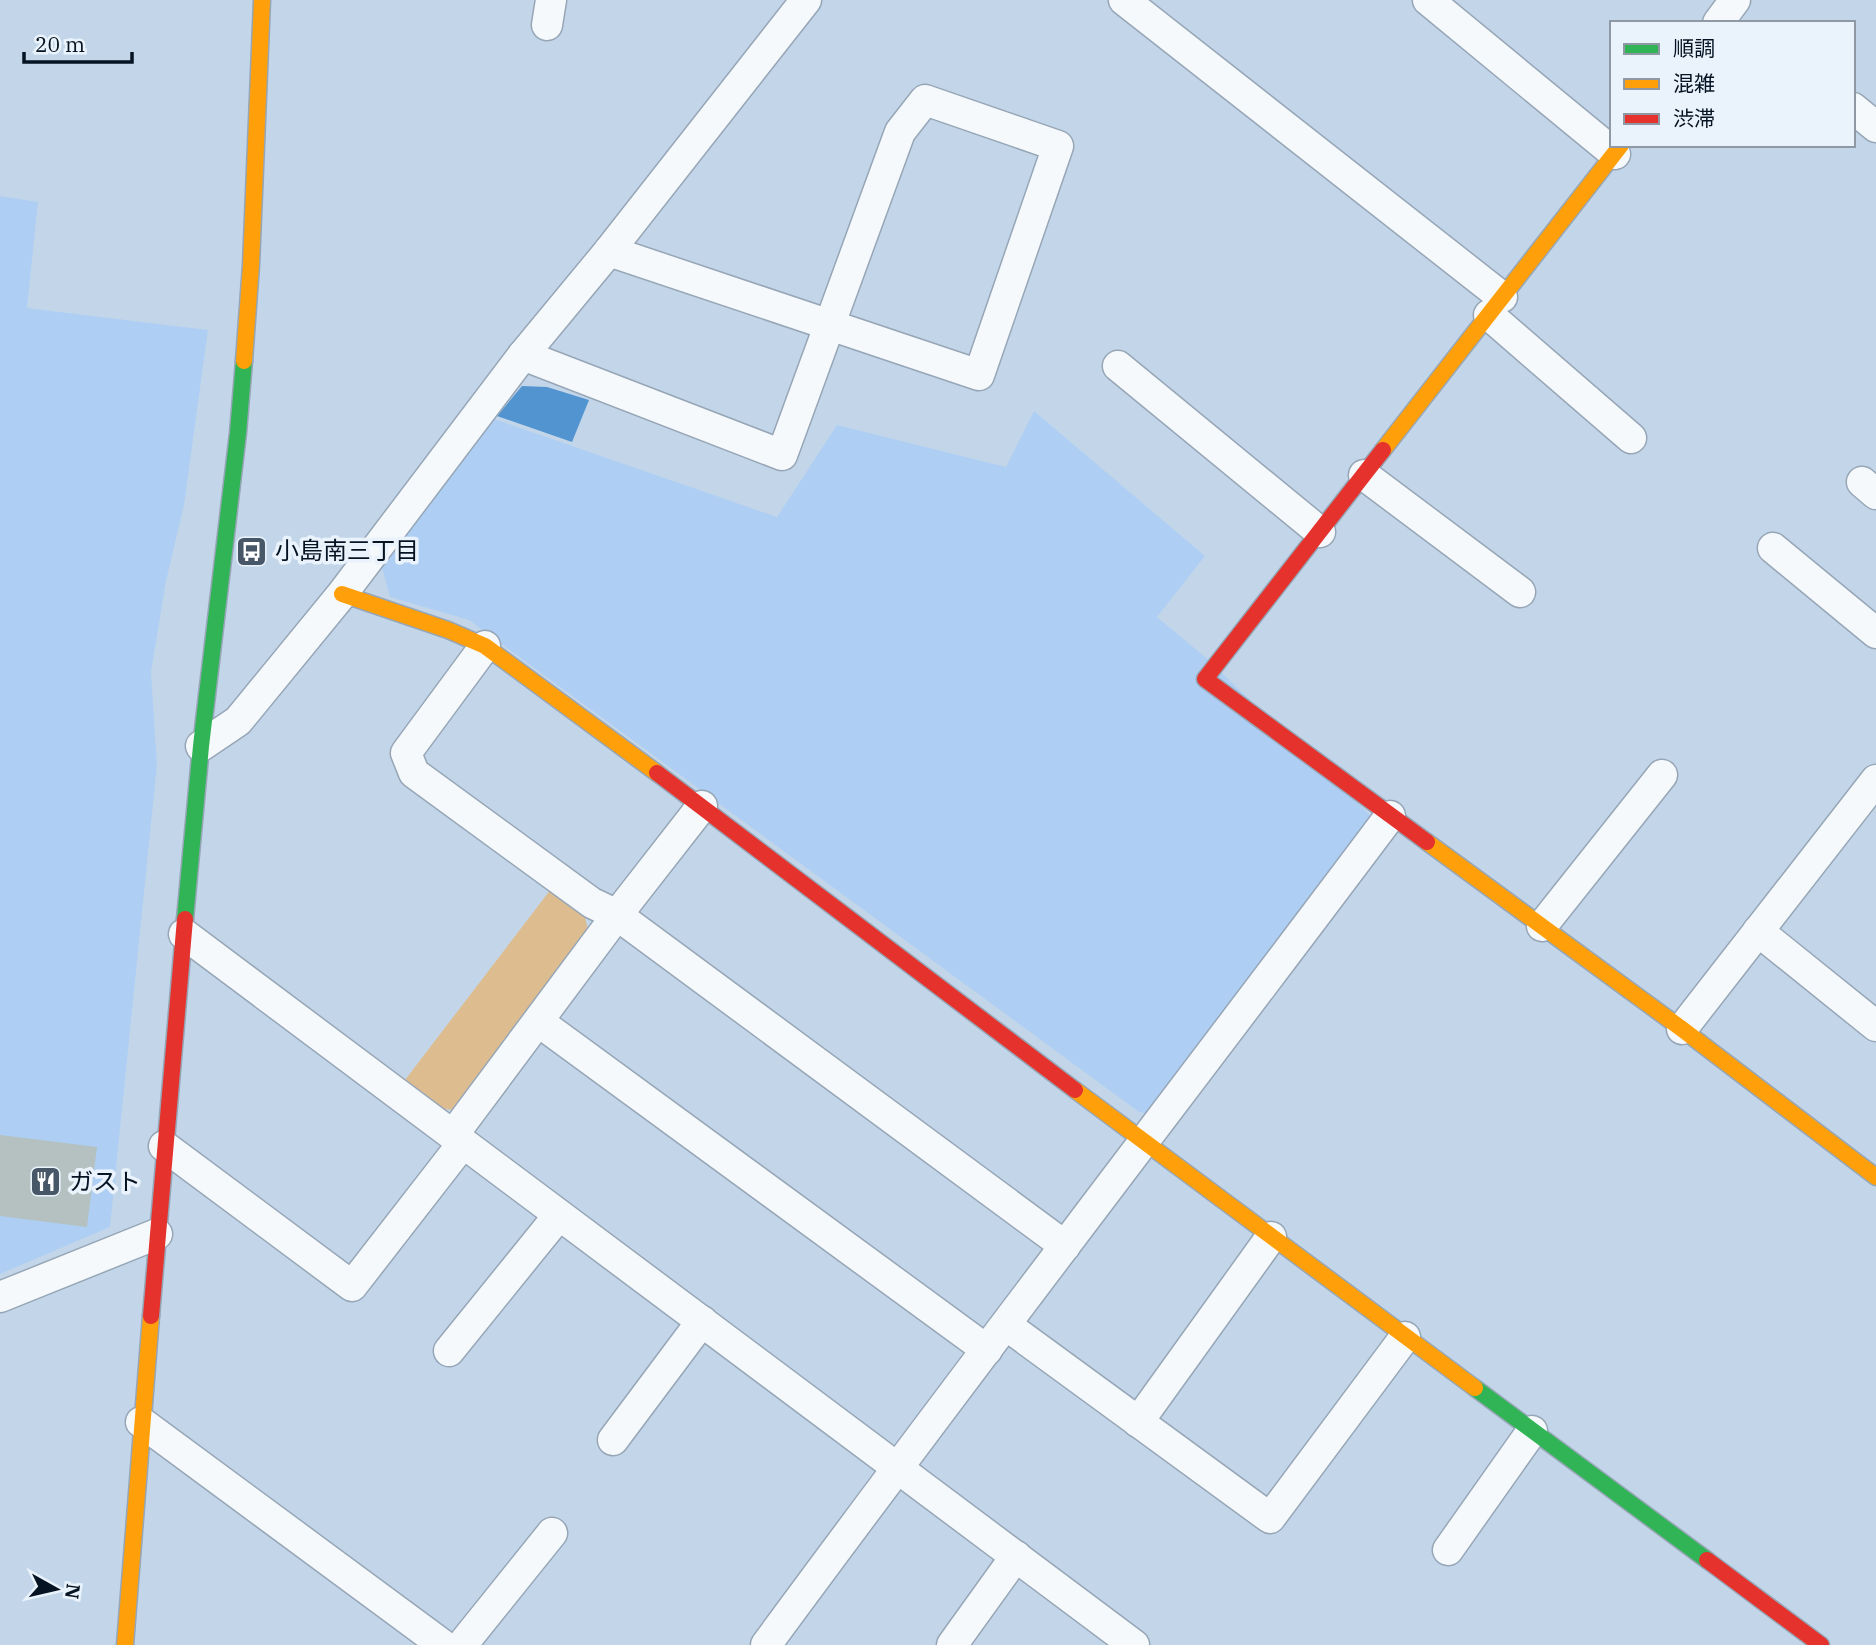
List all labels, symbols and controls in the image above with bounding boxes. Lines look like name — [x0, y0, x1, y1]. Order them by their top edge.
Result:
scale bar — [24, 21, 133, 65]
legend — [1610, 21, 1855, 147]
text: 20 m — [35, 30, 85, 58]
text: 順調 — [1673, 34, 1715, 62]
text: 混雑 — [1673, 69, 1715, 97]
text: 渋滞 — [1673, 104, 1715, 132]
bus stop icon: 小島南三丁目 — [235, 534, 269, 568]
place label: 小島南三丁目 — [275, 534, 419, 566]
restaurant icon: ガスト — [29, 1165, 63, 1199]
place label: ガスト — [69, 1165, 141, 1197]
north arrow — [21, 1554, 91, 1624]
text: N — [60, 1582, 86, 1600]

